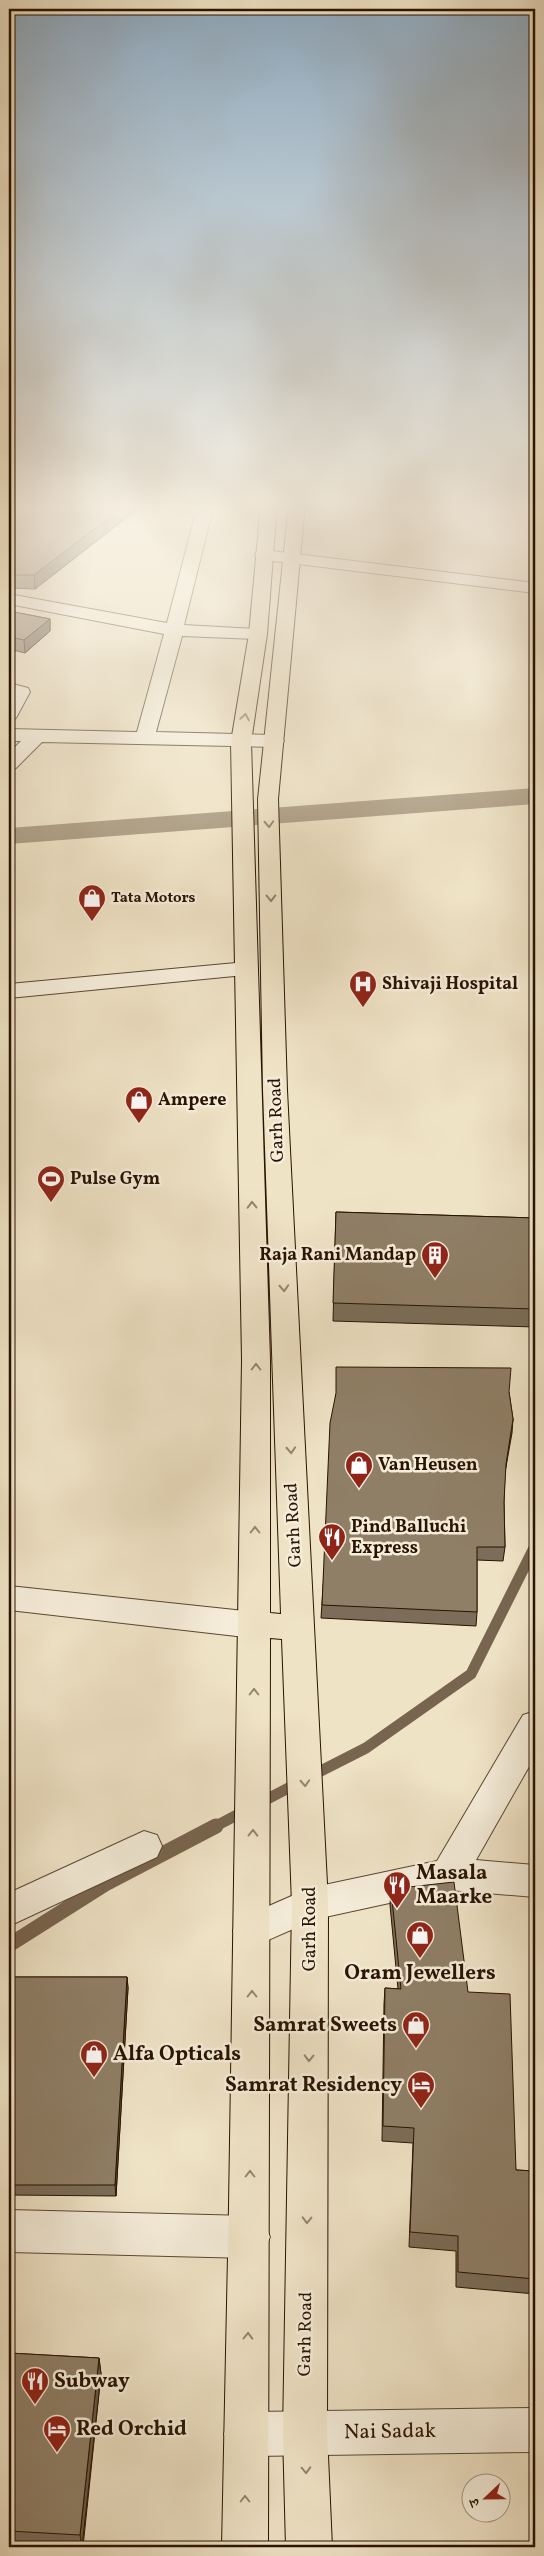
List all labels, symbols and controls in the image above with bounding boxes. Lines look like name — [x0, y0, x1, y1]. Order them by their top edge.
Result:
one-way arrow — [239, 713, 250, 721]
one-way arrow — [264, 821, 274, 829]
shop icon: Tata Motors — [77, 883, 107, 922]
place label: Tata Motors — [111, 888, 196, 909]
one-way arrow — [266, 894, 276, 902]
hospital icon: Shivaji Hospital — [348, 969, 378, 1008]
place label: Shivaji Hospital — [382, 972, 518, 997]
street label: Garh Road — [263, 1077, 291, 1163]
shop icon: Ampere — [124, 1085, 154, 1124]
place label: Ampere — [158, 1088, 226, 1113]
sports icon: Pulse Gym — [36, 1164, 66, 1203]
place label: Pulse Gym — [70, 1167, 160, 1192]
one-way arrow — [247, 1201, 258, 1209]
building icon: Raja Rani Mandap — [420, 1240, 450, 1279]
place label: Raja Rani Mandap — [259, 1243, 416, 1268]
one-way arrow — [279, 1284, 289, 1292]
one-way arrow — [251, 1363, 261, 1370]
one-way arrow — [285, 1446, 296, 1454]
shop icon: Van Heusen — [344, 1450, 374, 1489]
place label: Van Heusen — [378, 1453, 478, 1478]
street label: Garh Road — [279, 1482, 309, 1568]
place label: Pind Balluchi Express — [351, 1515, 466, 1561]
restaurant icon: Pind Balluchi Express — [317, 1522, 347, 1561]
one-way arrow — [250, 1525, 260, 1533]
one-way arrow — [249, 1688, 259, 1696]
one-way arrow — [300, 1779, 311, 1787]
one-way arrow — [248, 1829, 258, 1836]
place label: Masala Maarke — [416, 1859, 492, 1912]
restaurant icon: Masala Maarke — [382, 1870, 412, 1909]
street label: Garh Road — [298, 1887, 323, 1971]
shop icon: Oram Jewellers — [405, 1920, 435, 1959]
place label: Oram Jewellers — [344, 1959, 496, 1988]
one-way arrow — [247, 1989, 257, 1997]
shop icon: Samrat Sweets — [401, 2010, 431, 2049]
place label: Samrat Sweets — [253, 2011, 397, 2040]
shop icon: Alfa Opticals — [79, 2039, 109, 2078]
place label: Alfa Opticals — [113, 2040, 241, 2069]
one-way arrow — [304, 2054, 314, 2062]
hotel icon: Samrat Residency — [406, 2070, 436, 2109]
place label: Samrat Residency — [225, 2071, 402, 2100]
one-way arrow — [245, 2169, 255, 2177]
one-way arrow — [302, 2217, 312, 2225]
street label: Garh Road — [293, 2291, 319, 2377]
one-way arrow — [242, 2332, 253, 2340]
restaurant icon: Subway — [20, 2366, 50, 2405]
place label: Subway — [54, 2367, 130, 2396]
hotel icon: Red Orchid — [42, 2414, 72, 2453]
place label: Red Orchid — [76, 2415, 187, 2444]
street label: Nai Sadak — [344, 2417, 437, 2447]
one-way arrow — [301, 2467, 312, 2475]
north arrow — [462, 2474, 512, 2524]
one-way arrow — [240, 2494, 250, 2502]
text: उ — [465, 2495, 486, 2510]

